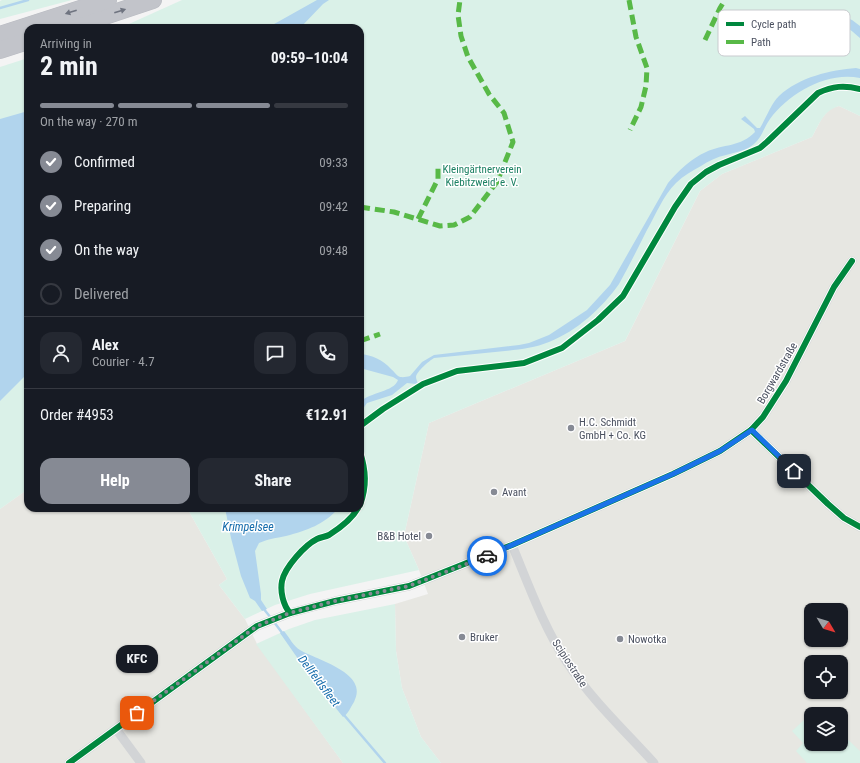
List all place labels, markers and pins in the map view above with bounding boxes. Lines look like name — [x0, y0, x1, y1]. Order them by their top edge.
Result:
place label: H.C. Schmidt GmbH + Co. KG — [579, 416, 646, 442]
marker: H.C. Schmidt GmbH + Co. KG — [566, 423, 576, 433]
pin — [777, 454, 811, 488]
place label: Avant — [502, 486, 527, 499]
marker: Avant — [489, 487, 499, 497]
place label: B&B Hotel — [377, 530, 421, 543]
marker: B&B Hotel — [424, 531, 434, 541]
place label: Bruker — [470, 631, 499, 644]
marker: Bruker — [457, 632, 467, 642]
place label: Nowotka — [628, 633, 667, 646]
marker: Nowotka — [615, 634, 625, 644]
callout: KFC — [116, 645, 158, 673]
pin — [120, 696, 154, 730]

